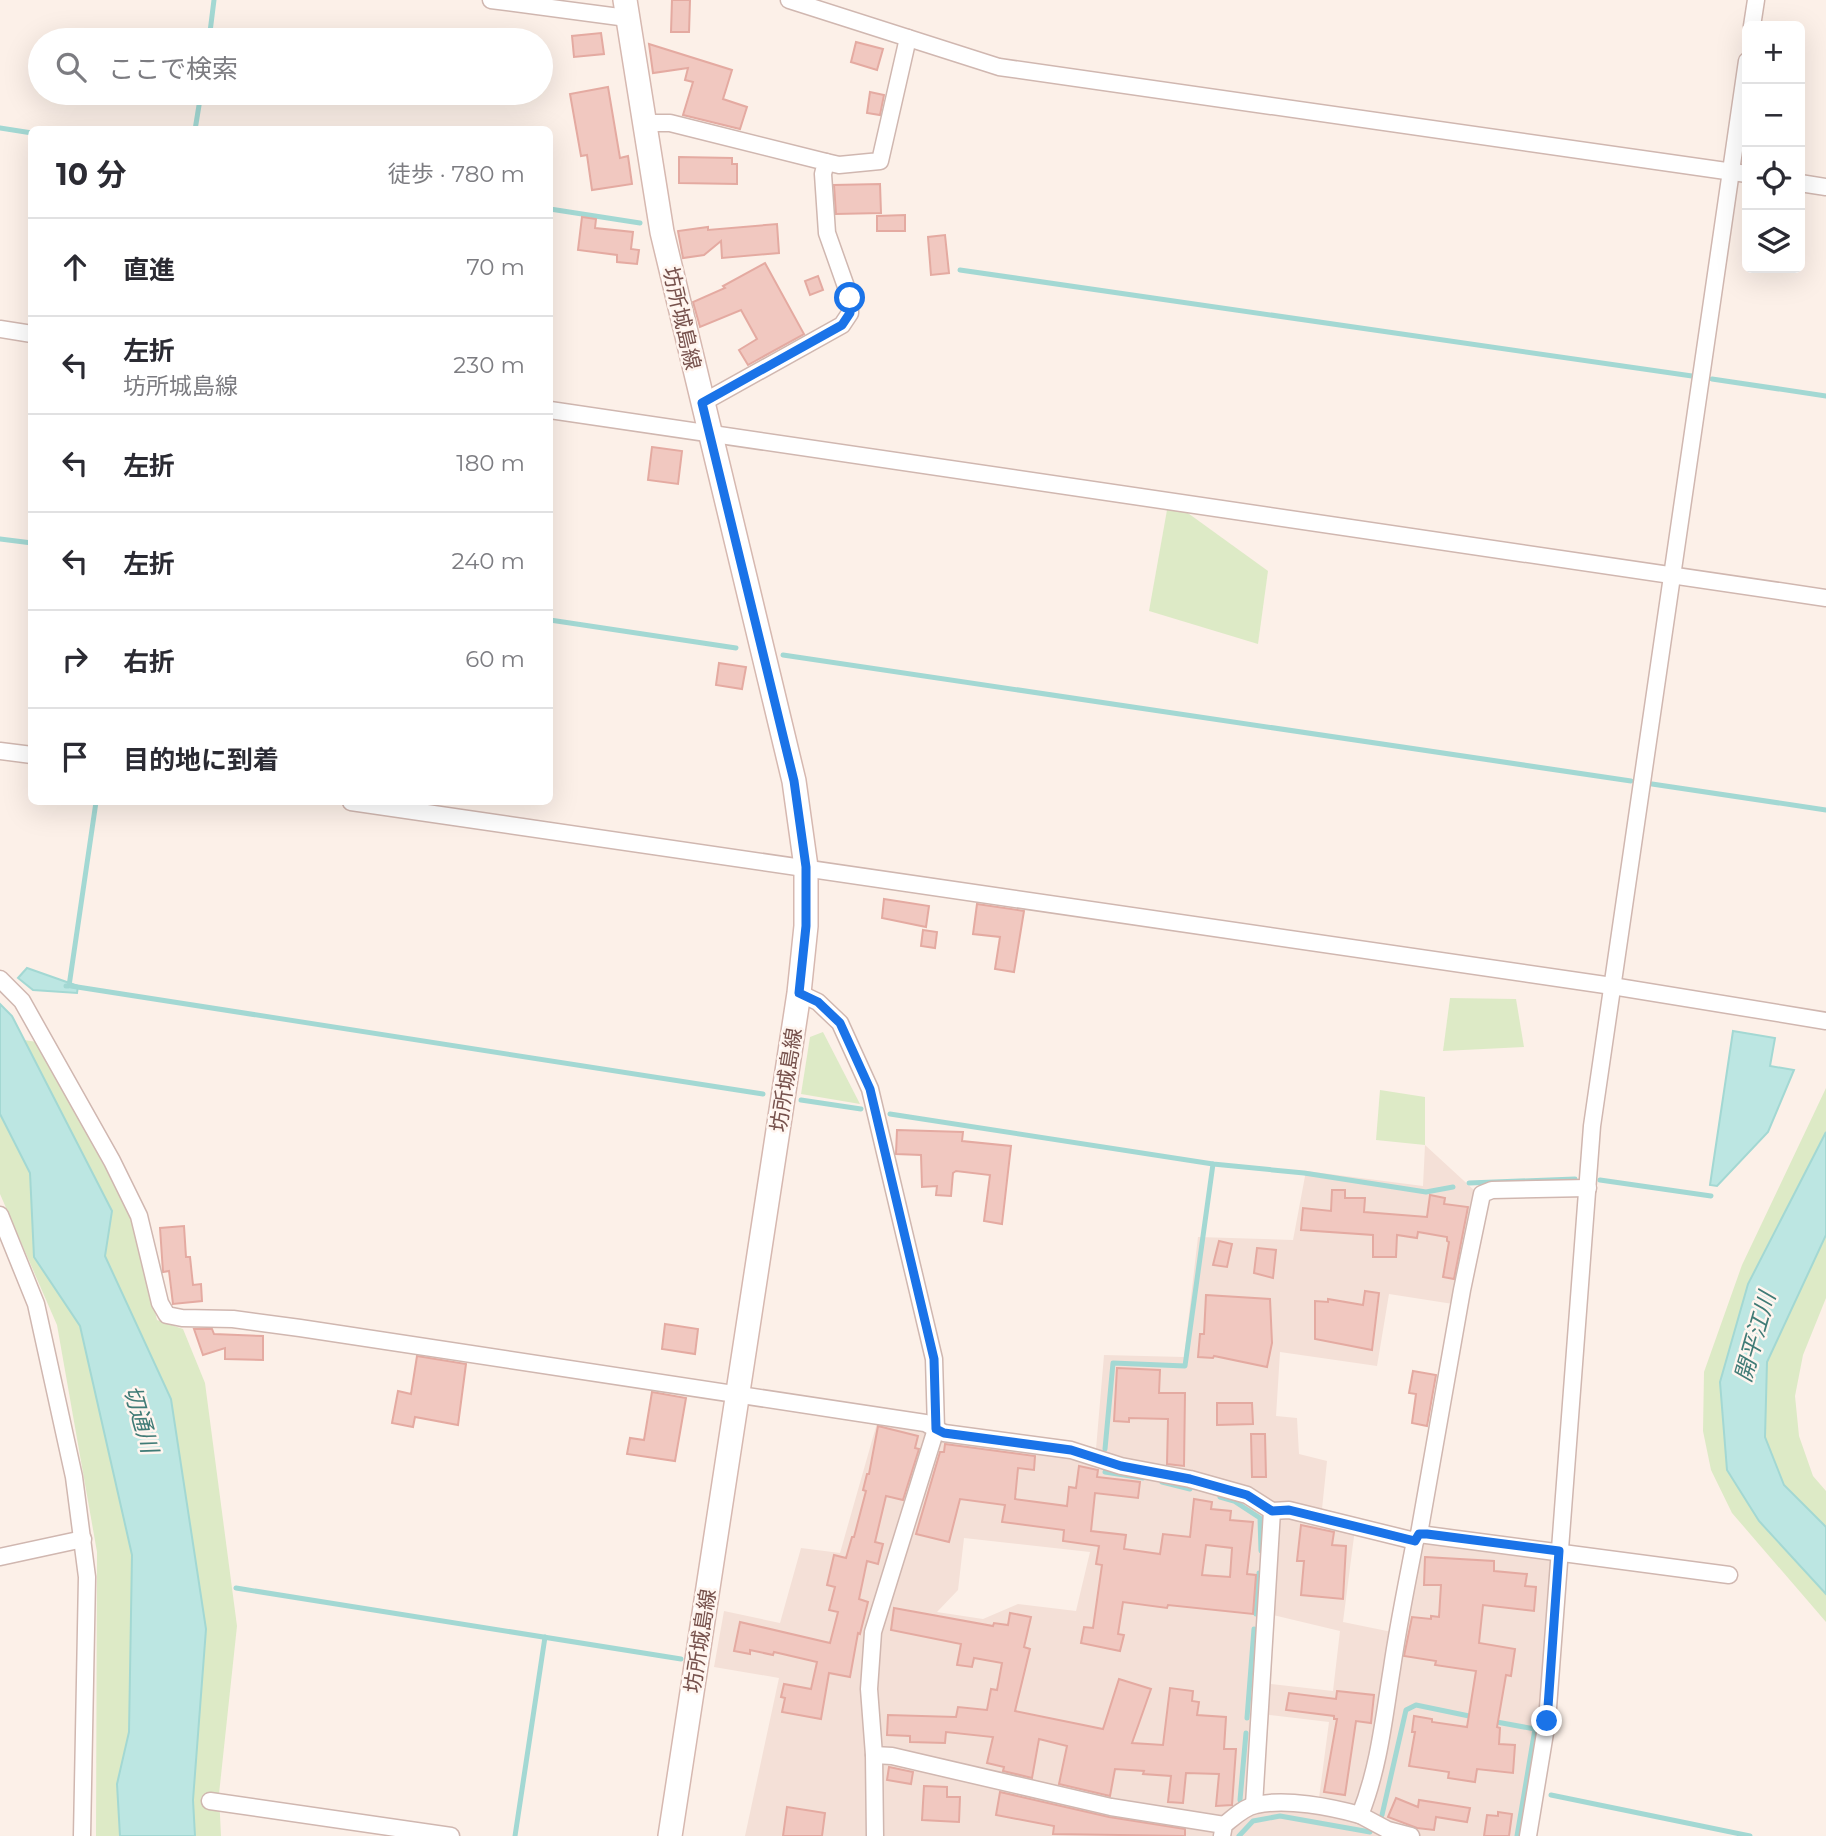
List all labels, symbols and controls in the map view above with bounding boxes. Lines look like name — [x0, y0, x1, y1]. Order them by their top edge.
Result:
map controls — [1742, 21, 1805, 273]
button: + — [1742, 21, 1805, 84]
search box — [28, 28, 553, 105]
icon: search — [52, 48, 90, 86]
text: ここで検索 — [108, 53, 238, 85]
button: − — [1742, 84, 1805, 147]
button: locate — [1742, 147, 1805, 210]
text: 10 分 — [56, 156, 127, 193]
text: 徒歩 · 780 m — [388, 160, 525, 188]
button: layers — [1742, 210, 1805, 273]
icon: ahead — [56, 248, 94, 286]
text: 70 m — [466, 253, 525, 281]
text: 直進 — [123, 254, 175, 286]
street label: 坊所城島線 — [658, 264, 706, 372]
route start — [834, 282, 865, 313]
text: 左折 — [123, 335, 175, 367]
icon: left — [56, 346, 94, 384]
text: 230 m — [453, 351, 525, 379]
text: 坊所城島線 — [123, 372, 238, 400]
icon: left — [56, 444, 94, 482]
text: 180 m — [456, 449, 525, 477]
text: 左折 — [123, 450, 175, 482]
icon: left — [56, 542, 94, 580]
text: 240 m — [452, 547, 525, 575]
text: 左折 — [123, 548, 175, 580]
icon: right — [56, 640, 94, 678]
text: 60 m — [465, 645, 525, 673]
text: 右折 — [123, 646, 175, 678]
icon: arrive — [56, 738, 94, 776]
text: 目的地に到着 — [123, 744, 279, 776]
street label: 坊所城島線 — [765, 1026, 807, 1134]
water label: 開平江川 — [1729, 1286, 1782, 1385]
water label: 切通川 — [118, 1382, 165, 1459]
street label: 坊所城島線 — [679, 1587, 721, 1695]
route end — [1531, 1705, 1562, 1736]

